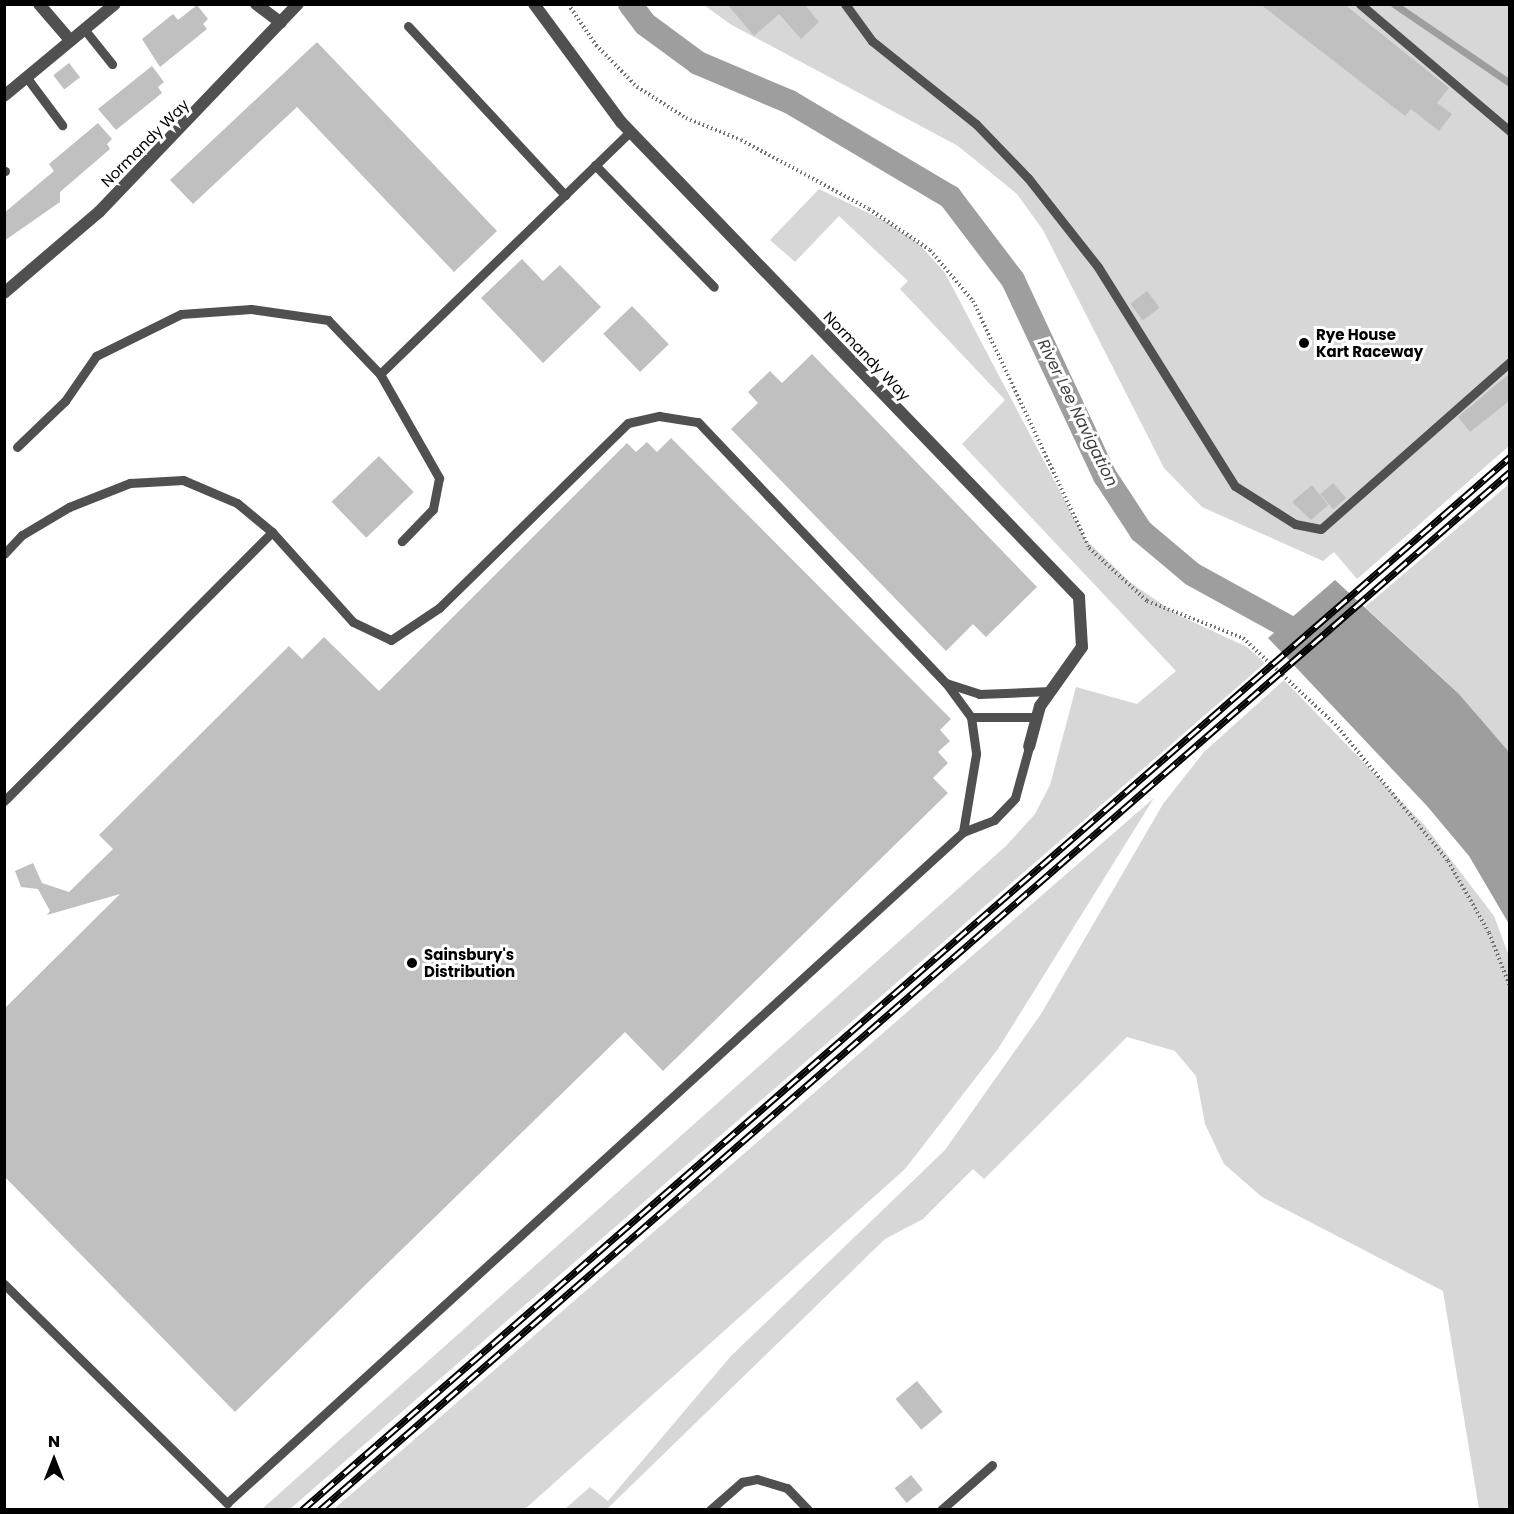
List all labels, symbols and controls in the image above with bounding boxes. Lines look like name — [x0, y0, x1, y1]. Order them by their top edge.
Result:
street label: Normandy Way — [97, 95, 193, 191]
street label: Normandy Way — [820, 308, 914, 404]
place label: Rye House Kart Raceway — [1316, 325, 1423, 360]
water label: River Lee Navigation — [1033, 336, 1121, 490]
marker: Rye House Kart Raceway — [1297, 336, 1311, 350]
place label: Sainsbury's Distribution — [424, 945, 515, 980]
marker: Sainsbury's Distribution — [405, 956, 419, 970]
north arrow — [24, 1430, 84, 1490]
text: N — [48, 1430, 60, 1453]

